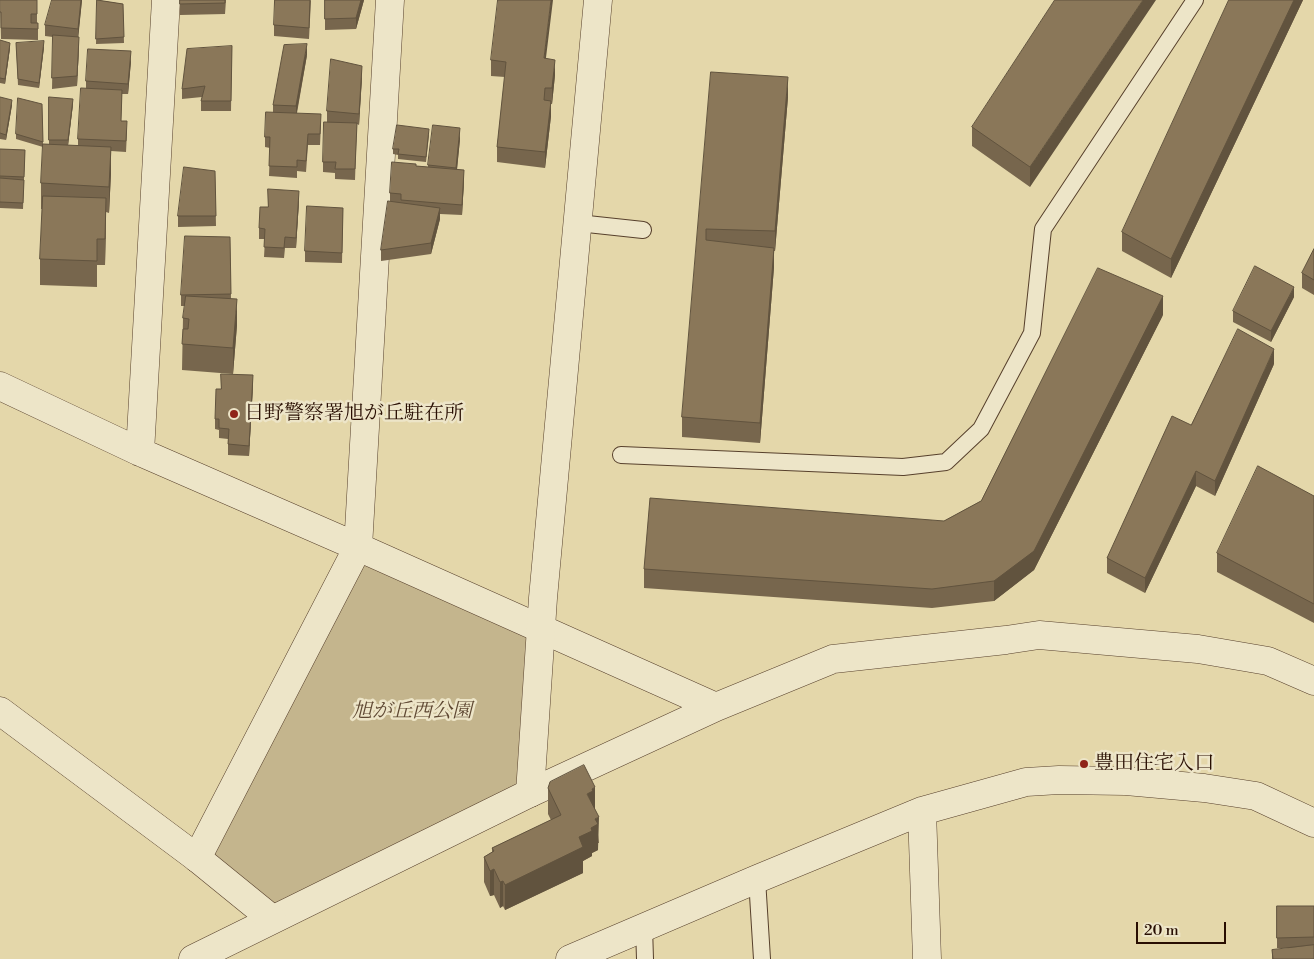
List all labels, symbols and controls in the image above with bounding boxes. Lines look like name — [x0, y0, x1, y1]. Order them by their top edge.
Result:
place label: 日野警察署旭が丘駐在所 — [244, 402, 464, 426]
marker: 日野警察署旭が丘駐在所 — [228, 408, 240, 420]
park label: 旭が丘西公園 — [352, 700, 472, 724]
place label: 豊田住宅入口 — [1094, 752, 1214, 776]
marker: 豊田住宅入口 — [1078, 758, 1090, 770]
scale bar — [1139, 912, 1229, 944]
text: 20 m — [1144, 921, 1179, 940]

